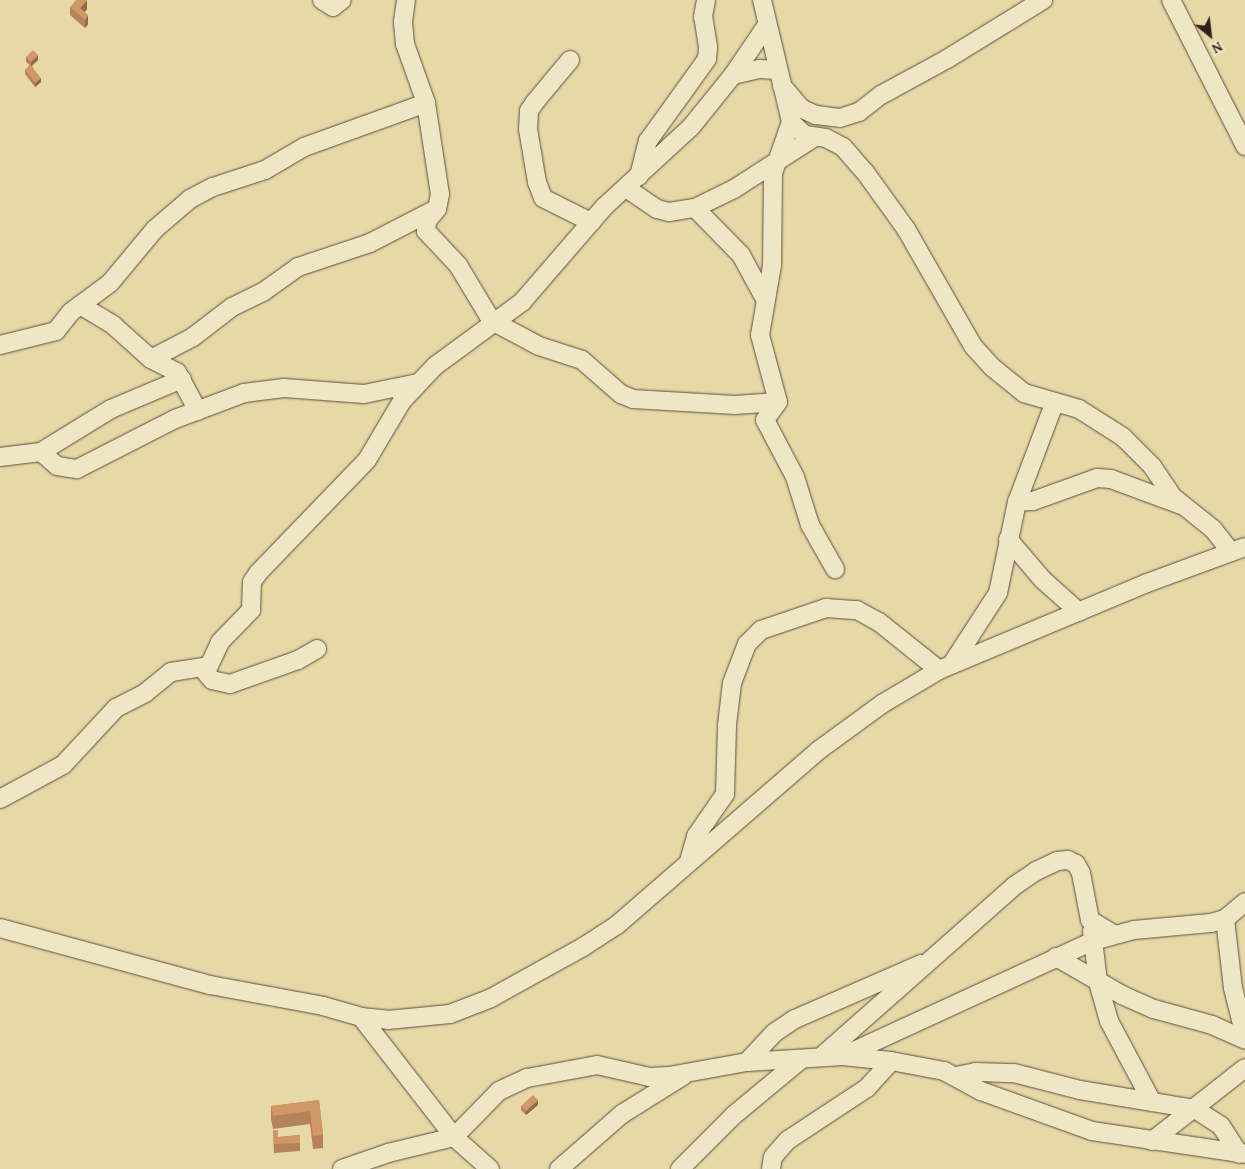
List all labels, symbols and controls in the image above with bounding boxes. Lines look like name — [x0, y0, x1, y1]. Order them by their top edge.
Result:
north arrow — [1185, 10, 1235, 60]
text: N — [1208, 37, 1226, 59]

